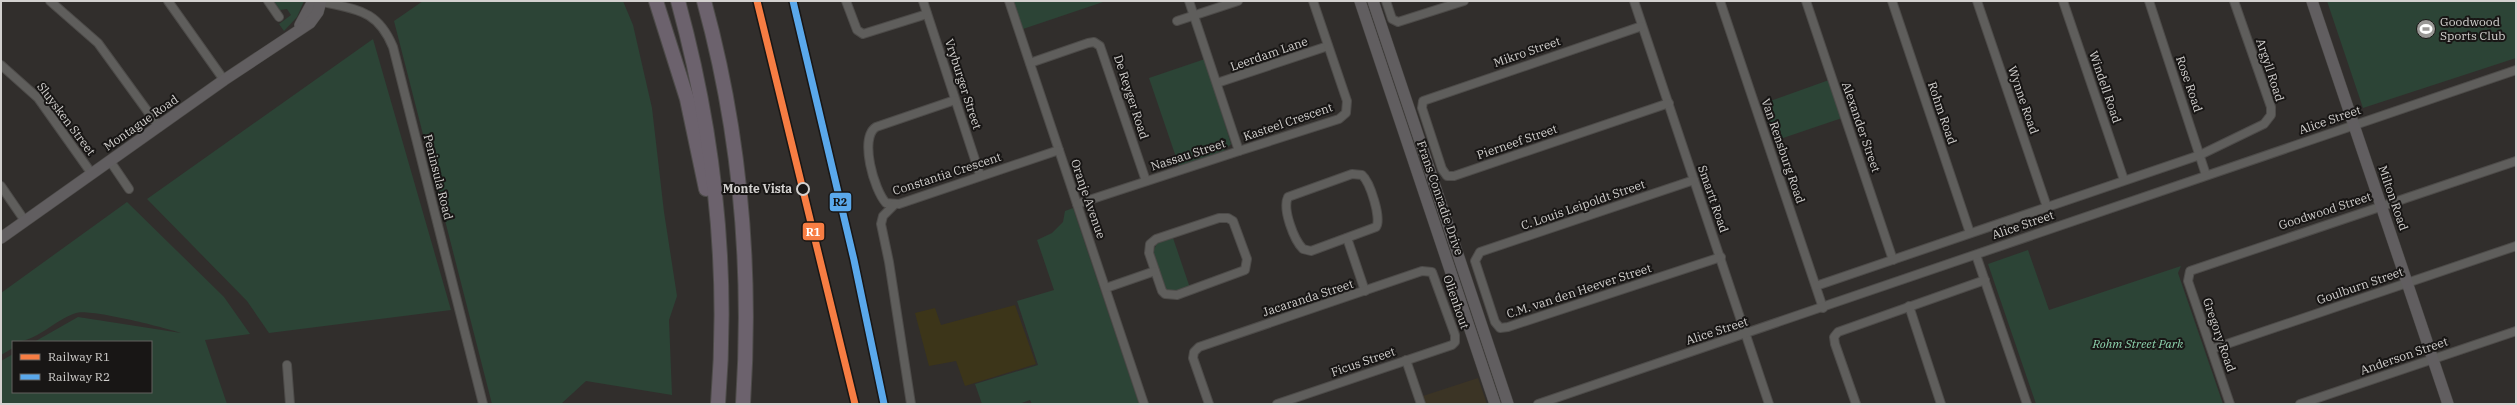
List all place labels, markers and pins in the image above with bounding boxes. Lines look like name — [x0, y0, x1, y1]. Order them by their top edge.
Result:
place label: Goodwood Sports Club — [2440, 14, 2506, 43]
sports icon: Goodwood Sports Club — [2415, 18, 2437, 40]
place label: Monte Vista — [723, 181, 792, 196]
marker: Monte Vista — [796, 182, 810, 196]

